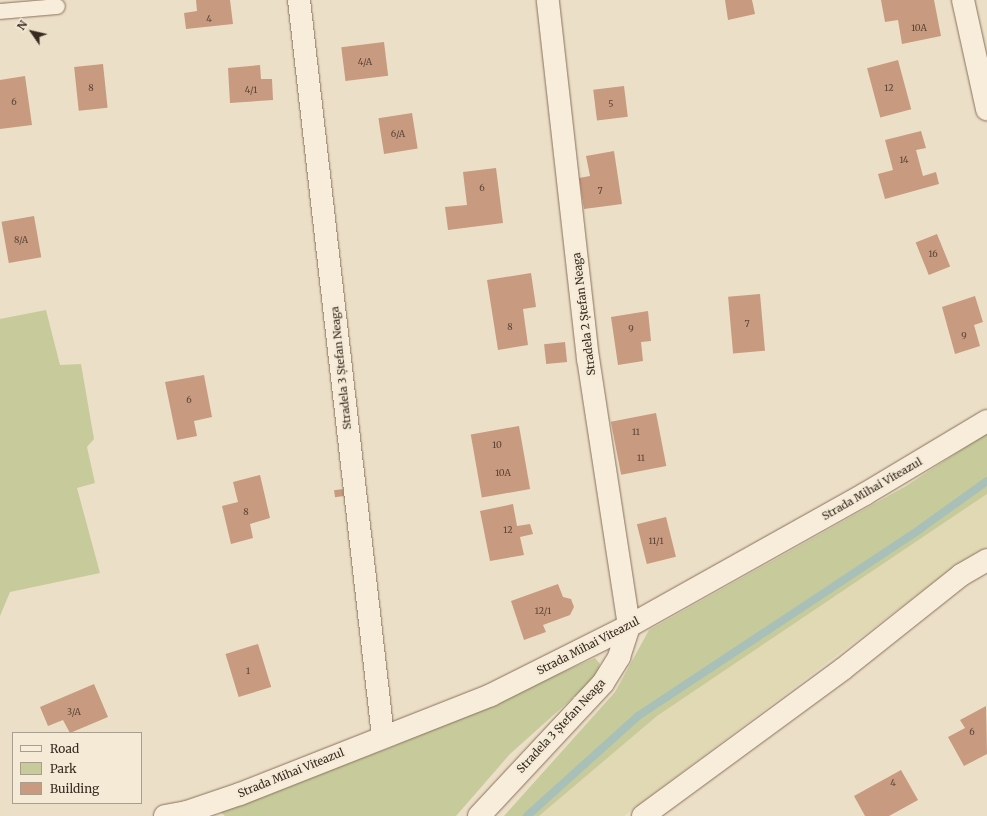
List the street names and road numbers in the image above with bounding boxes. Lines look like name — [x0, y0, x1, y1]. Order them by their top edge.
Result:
street label: Stradela 2 Ștefan Neaga — [570, 252, 598, 376]
street label: Stradela 3 Ștefan Neaga — [328, 306, 354, 430]
street label: Strada Mihai Viteazul — [820, 455, 924, 523]
street label: Strada Mihai Viteazul — [535, 614, 641, 678]
street label: Stradela 3 Ștefan Neaga — [514, 676, 608, 776]
street label: Strada Mihai Viteazul — [236, 746, 346, 800]

